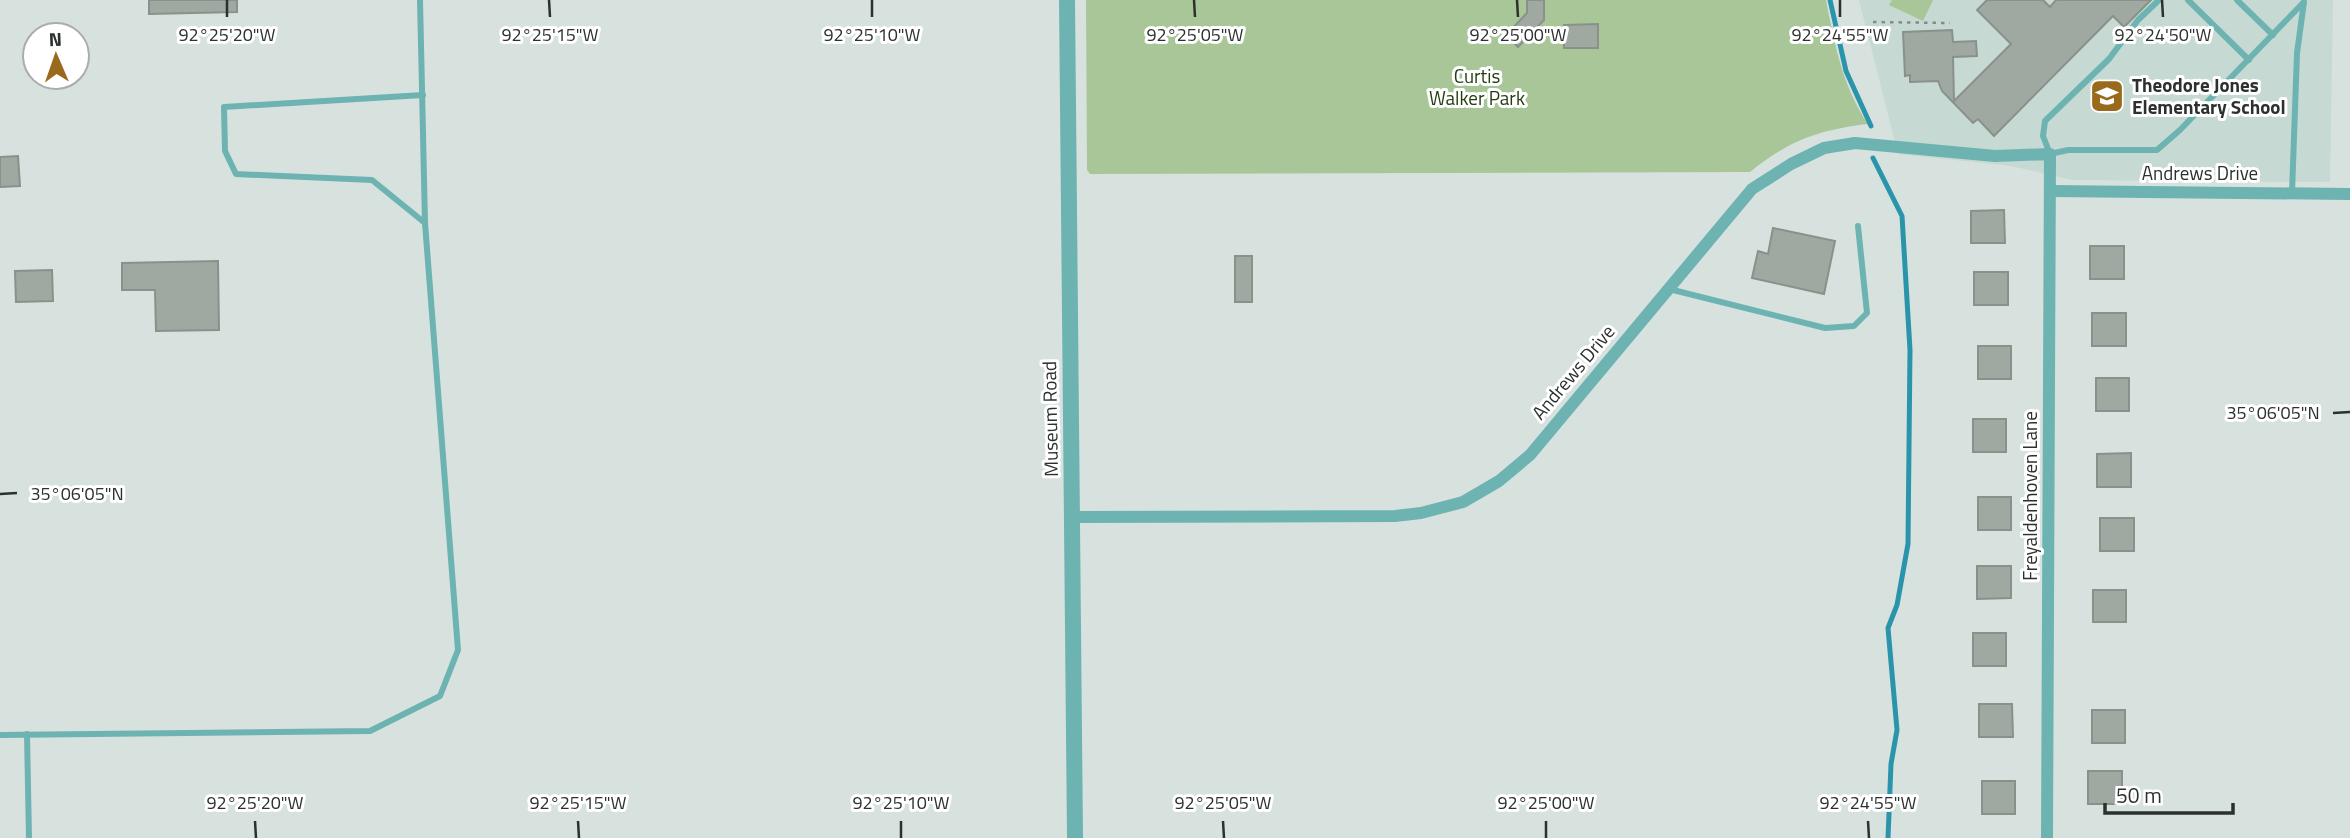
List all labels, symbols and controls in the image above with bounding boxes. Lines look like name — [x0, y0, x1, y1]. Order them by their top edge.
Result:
north arrow — [21, 21, 91, 91]
text: 92°25'20"W — [179, 21, 276, 48]
text: 92°25'15"W — [502, 21, 599, 48]
text: 92°25'10"W — [824, 21, 921, 48]
text: 92°25'05"W — [1147, 21, 1244, 48]
text: 92°25'00"W — [1470, 21, 1567, 48]
text: 92°24'55"W — [1792, 21, 1889, 48]
text: 92°24'50"W — [2115, 21, 2212, 48]
text: N — [48, 24, 62, 53]
park label: Curtis Walker Park — [1429, 61, 1525, 112]
place label: Theodore Jones Elementary School — [2132, 70, 2286, 121]
school or university icon: Theodore Jones Elementary School — [2088, 77, 2126, 115]
street label: Andrews Drive — [2142, 158, 2258, 187]
street label: Andrews Drive — [1524, 318, 1621, 426]
street label: Museum Road — [1034, 361, 1065, 477]
text: 35°06'05"N — [2226, 399, 2320, 426]
street label: Freyaldenhoven Lane — [2015, 411, 2044, 581]
text: 35°06'05"N — [30, 480, 124, 507]
scale bar — [2105, 772, 2233, 816]
text: 50 m — [2116, 779, 2162, 811]
text: 92°25'20"W — [207, 789, 304, 816]
text: 92°25'15"W — [530, 789, 627, 816]
text: 92°25'10"W — [853, 789, 950, 816]
text: 92°25'05"W — [1175, 789, 1272, 816]
text: 92°25'00"W — [1498, 789, 1595, 816]
text: 92°24'55"W — [1820, 789, 1917, 816]

